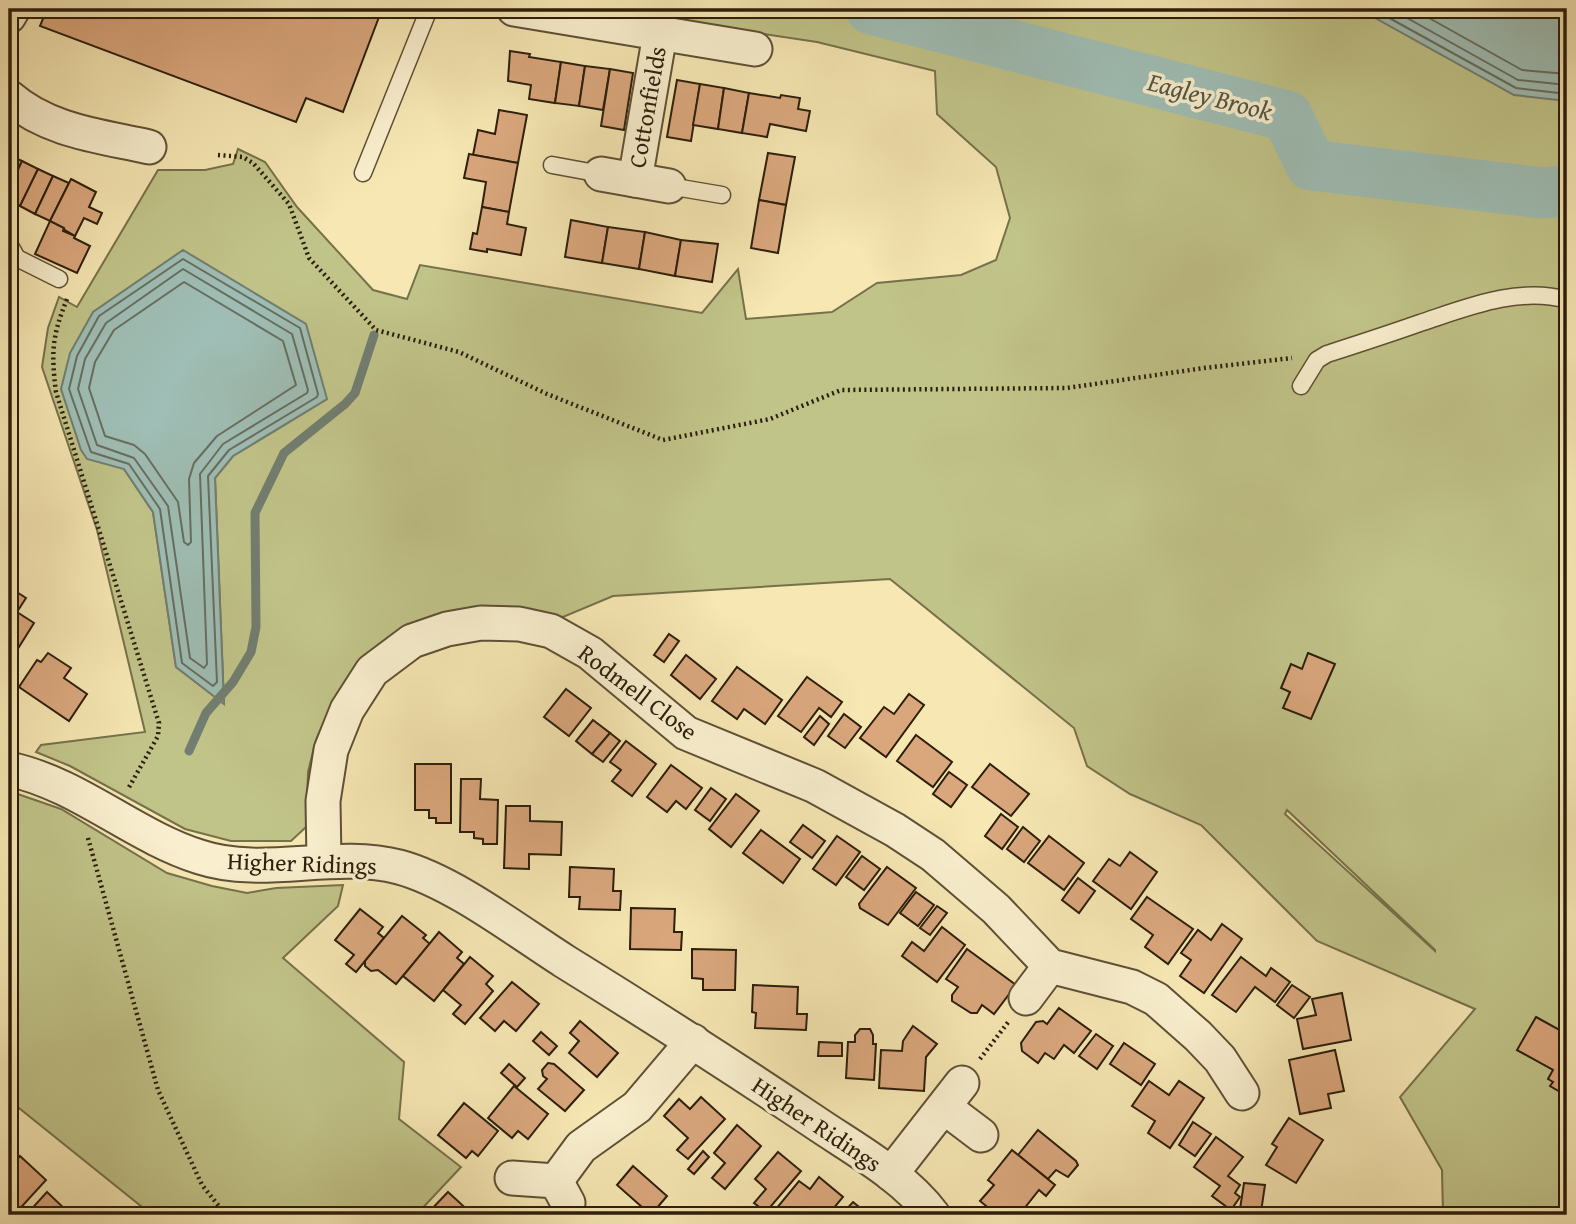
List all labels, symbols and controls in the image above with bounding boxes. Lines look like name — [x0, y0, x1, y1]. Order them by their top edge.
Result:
street label: Cottonfields — [619, 44, 675, 170]
water label: Eagley Brook — [1143, 61, 1276, 130]
street label: Rodmell Close — [571, 635, 705, 749]
street label: Higher Ridings — [227, 843, 377, 883]
street label: Higher Ridings — [745, 1068, 889, 1180]

